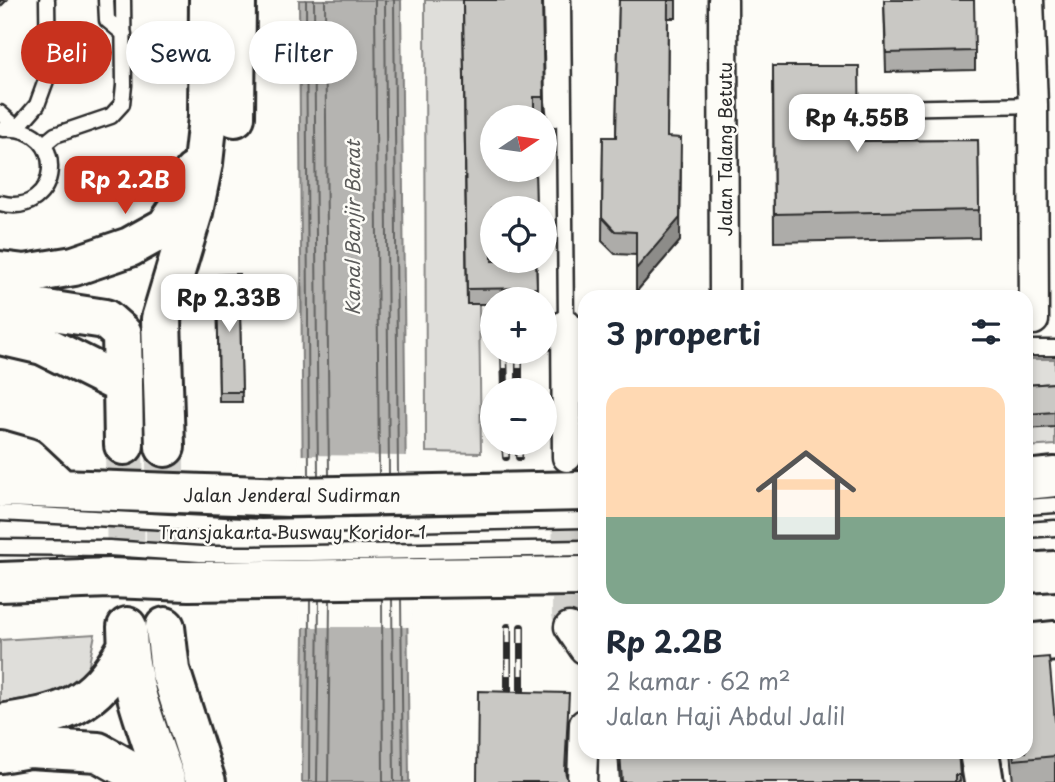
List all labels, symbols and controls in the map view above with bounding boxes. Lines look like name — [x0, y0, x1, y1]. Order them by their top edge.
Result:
chip: Beli — [21, 21, 112, 84]
chip: Sewa — [126, 21, 235, 84]
chip: Filter — [249, 21, 357, 84]
street label: Jalan Talang Betutu — [711, 62, 738, 236]
pin: Rp 4.55B — [785, 94, 929, 154]
text: Rp 4.55B — [805, 99, 909, 134]
north arrow — [480, 105, 556, 182]
map controls — [480, 105, 557, 455]
water label: Kanal Banjir Barat — [338, 138, 366, 315]
pin: Rp 2.2B — [60, 156, 190, 216]
text: Rp 2.2B — [80, 161, 170, 196]
button: locate — [480, 196, 557, 273]
pin: Rp 2.33B — [157, 274, 301, 334]
text: Rp 2.33B — [177, 279, 281, 314]
button: + — [480, 287, 557, 364]
text: 3 properti — [606, 310, 761, 355]
icon: filters — [967, 313, 1005, 351]
button: − — [480, 378, 557, 455]
icon: home — [743, 432, 869, 558]
street label: Jalan Jenderal Sudirman — [183, 481, 401, 508]
street label: Transjakarta Busway Koridor 1 — [158, 518, 426, 545]
text: Rp 2.2B — [606, 618, 723, 663]
text: 2 kamar · 62 m² — [606, 663, 791, 698]
text: Jalan Haji Abdul Jalil — [606, 698, 845, 733]

